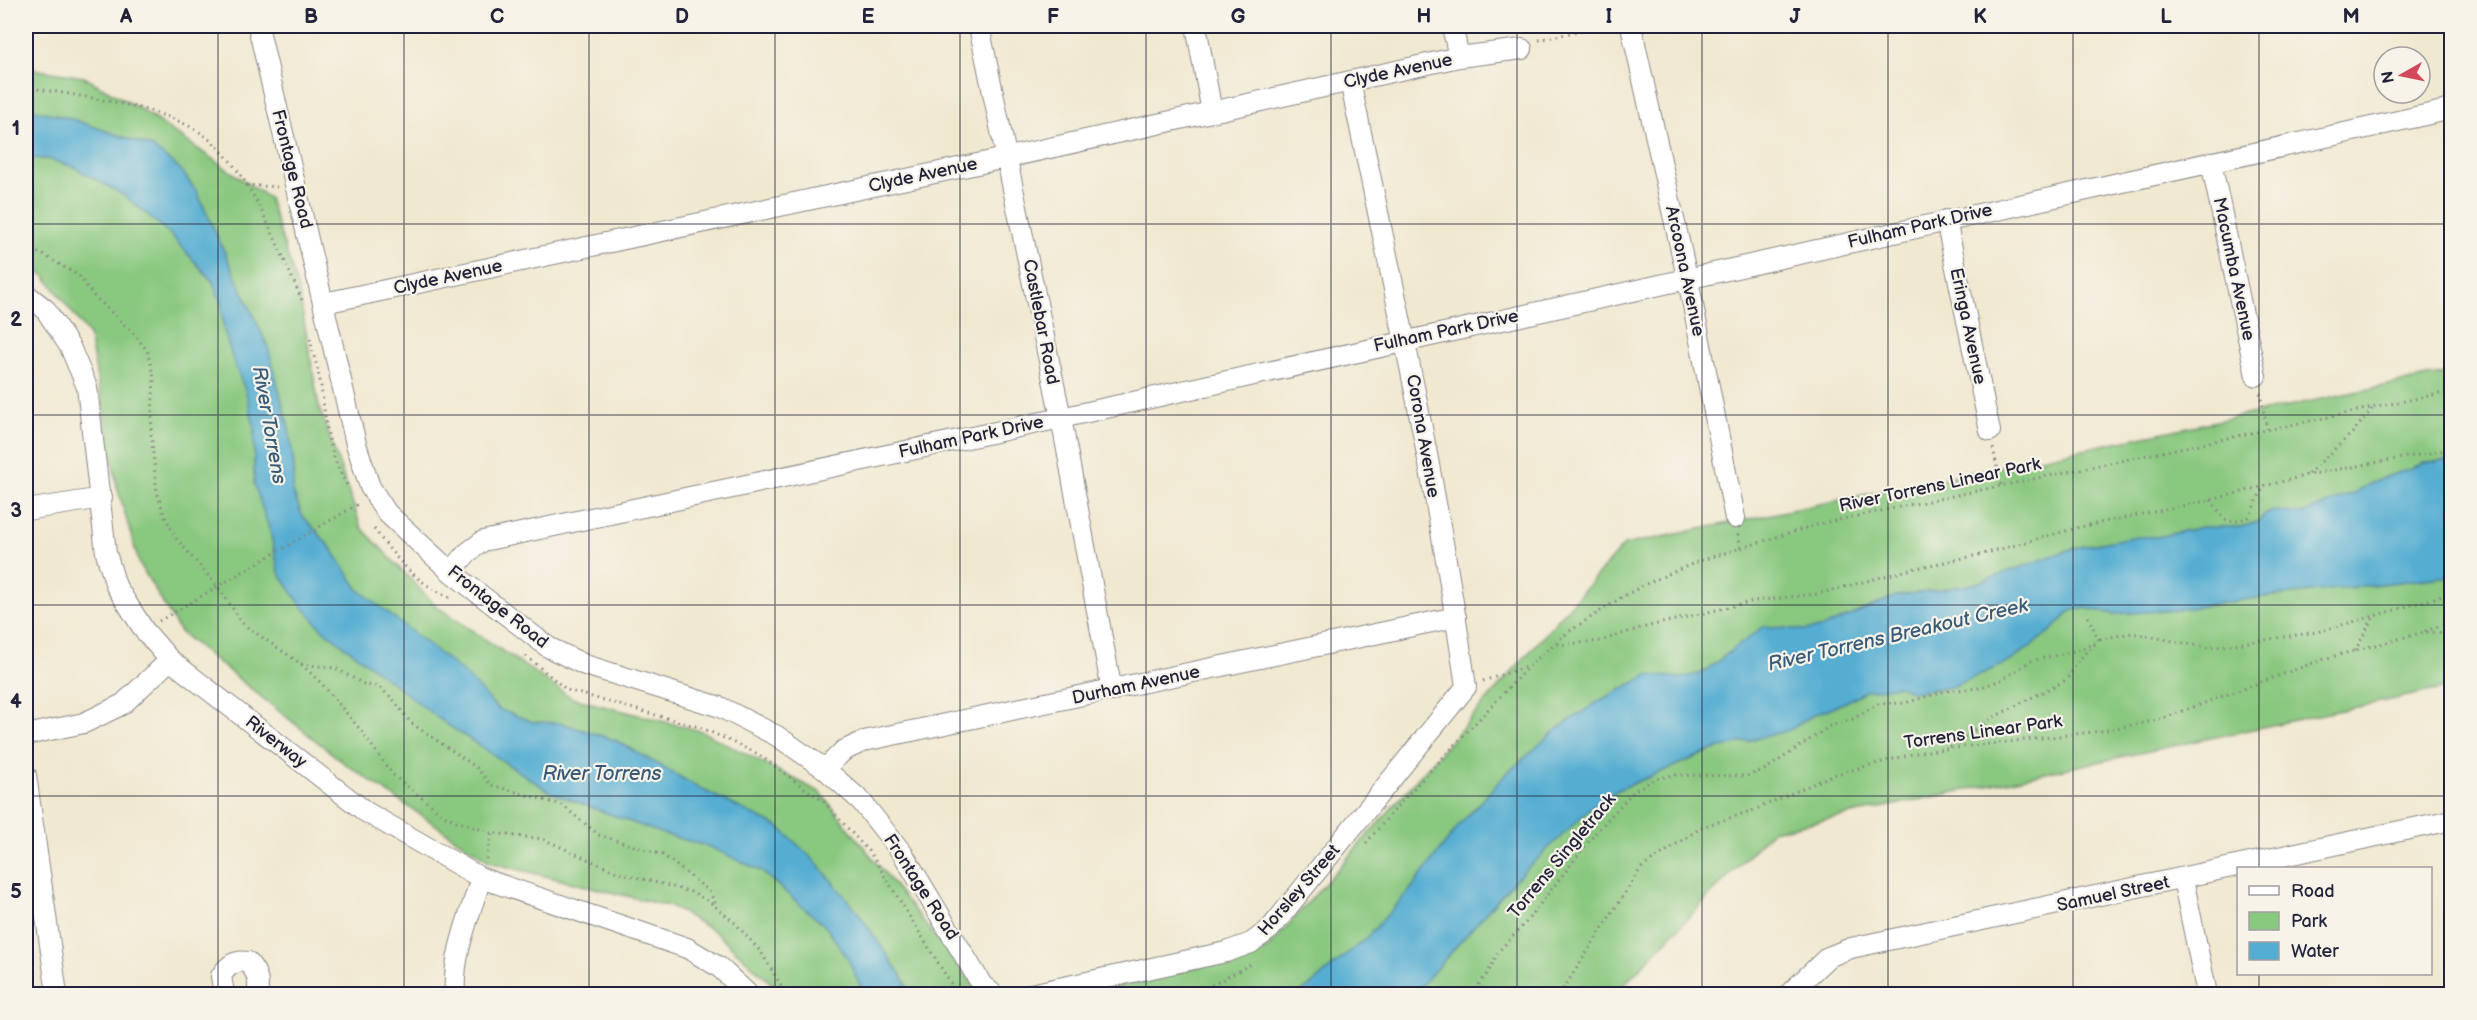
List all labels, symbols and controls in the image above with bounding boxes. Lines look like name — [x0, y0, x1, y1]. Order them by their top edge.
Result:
text: A — [119, 5, 133, 29]
text: B — [304, 5, 318, 29]
text: C — [490, 5, 504, 29]
text: D — [675, 5, 689, 29]
text: E — [862, 5, 875, 29]
text: F — [1047, 5, 1059, 29]
text: G — [1231, 5, 1246, 29]
text: H — [1417, 5, 1431, 29]
text: I — [1606, 5, 1612, 29]
text: J — [1790, 5, 1802, 29]
text: K — [1973, 5, 1987, 29]
text: L — [2160, 5, 2172, 29]
text: M — [2342, 5, 2360, 29]
north arrow — [2372, 45, 2432, 105]
street label: Clyde Avenue — [1342, 49, 1455, 93]
text: N — [2378, 70, 2399, 85]
street label: Frontage Road — [267, 107, 317, 231]
text: 1 — [12, 117, 20, 141]
street label: Clyde Avenue — [867, 153, 980, 197]
street label: Macumba Avenue — [2209, 195, 2260, 343]
street label: Fulham Park Drive — [1846, 199, 1995, 253]
street label: Arcoona Avenue — [1661, 204, 1709, 338]
street label: Clyde Avenue — [392, 255, 505, 299]
street label: Castlebar Road — [1019, 258, 1063, 386]
street label: Eringa Avenue — [1945, 266, 1991, 387]
street label: Fulham Park Drive — [1372, 305, 1521, 357]
text: 2 — [10, 308, 22, 332]
water label: River Torrens — [247, 364, 291, 486]
street label: Corona Avenue — [1402, 373, 1444, 500]
street label: Fulham Park Drive — [897, 411, 1046, 463]
street label: River Torrens Linear Park — [1837, 453, 2043, 517]
text: 3 — [10, 499, 22, 523]
street label: Frontage Road — [444, 561, 552, 653]
water label: River Torrens Breakout Creek — [1766, 593, 2032, 677]
street label: Durham Avenue — [1070, 661, 1202, 709]
text: 4 — [10, 690, 22, 714]
street label: Torrens Linear Park — [1903, 710, 2064, 753]
street label: Riverway — [241, 711, 312, 773]
water label: River Torrens — [542, 762, 662, 786]
street label: Torrens Singletrack — [1504, 789, 1620, 923]
street label: Frontage Road — [879, 830, 963, 944]
street label: Horsley Street — [1254, 840, 1345, 940]
legend — [2237, 867, 2432, 975]
street label: Samuel Street — [2055, 872, 2172, 916]
text: 5 — [10, 880, 22, 904]
text: Road — [2291, 881, 2335, 902]
text: Park — [2291, 911, 2327, 932]
text: Water — [2291, 941, 2339, 962]

